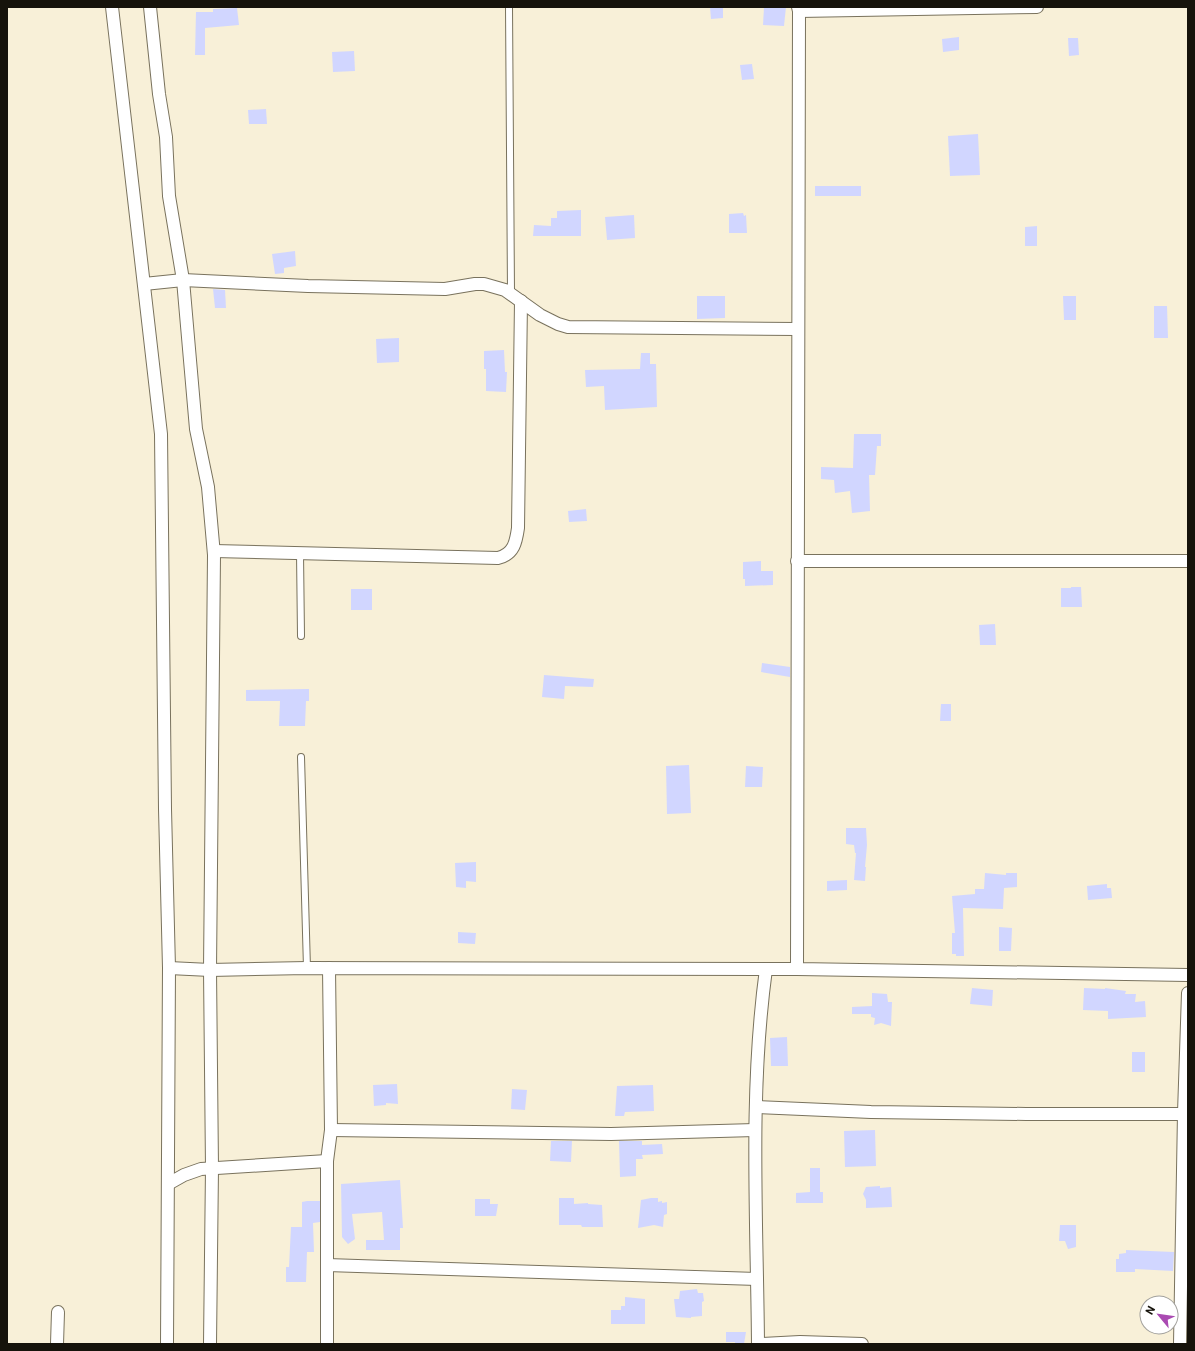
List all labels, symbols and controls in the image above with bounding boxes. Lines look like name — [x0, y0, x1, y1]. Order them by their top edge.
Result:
north arrow — [1139, 1295, 1179, 1335]
text: N — [1143, 1304, 1158, 1317]

